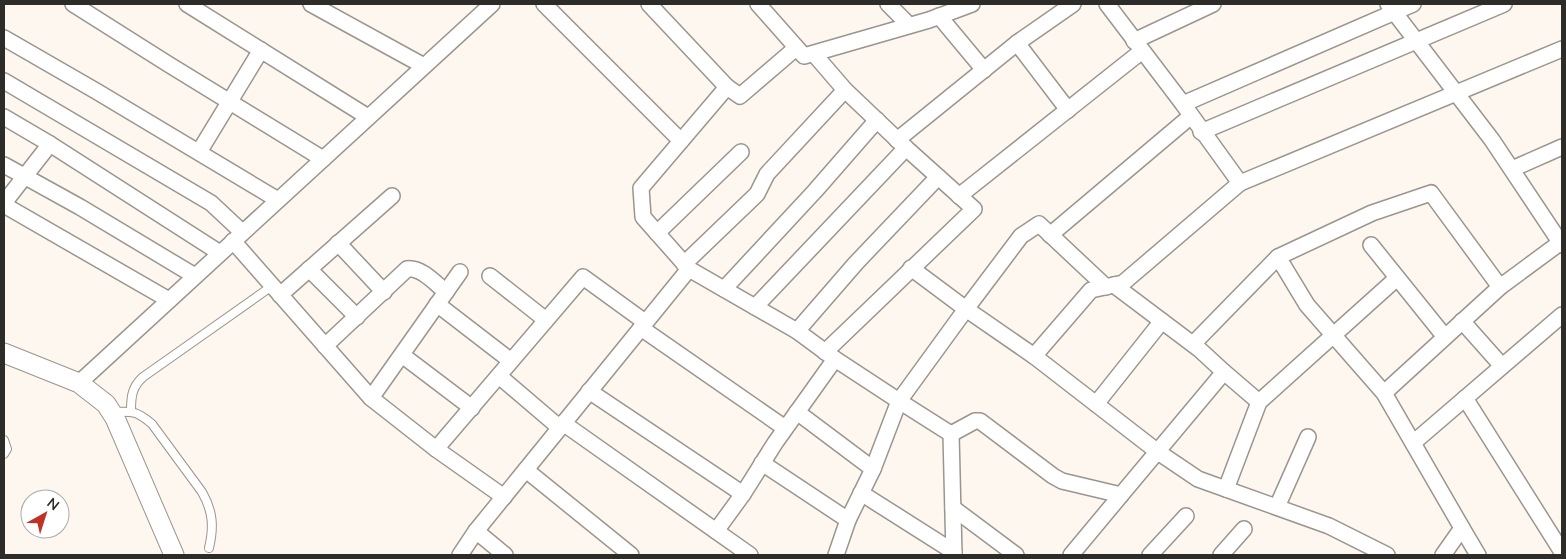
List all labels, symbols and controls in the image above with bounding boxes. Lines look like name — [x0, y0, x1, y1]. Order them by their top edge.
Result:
north arrow — [20, 489, 70, 539]
text: N — [43, 494, 63, 514]

